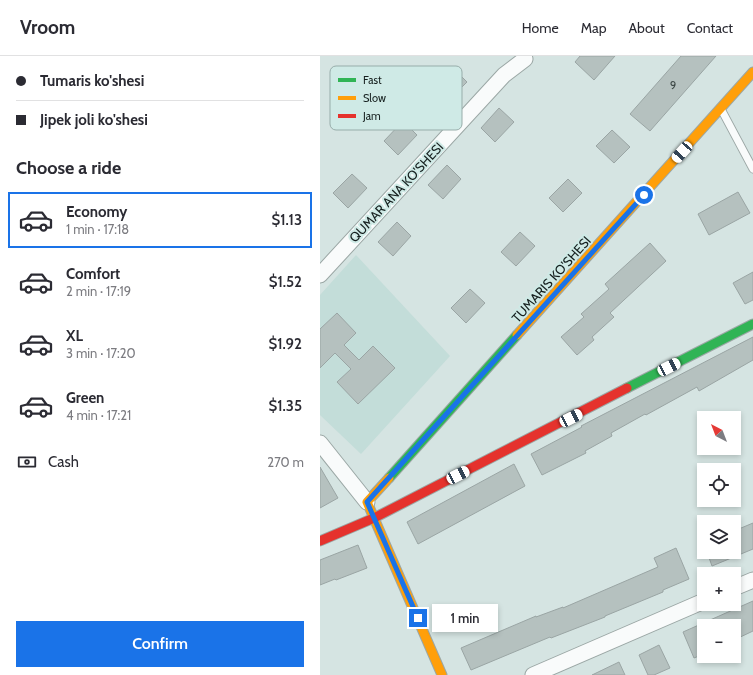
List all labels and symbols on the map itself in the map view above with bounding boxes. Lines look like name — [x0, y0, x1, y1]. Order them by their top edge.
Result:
legend — [330, 66, 462, 130]
text: Fast — [363, 73, 382, 87]
house number: 9 — [670, 78, 676, 92]
text: Slow — [363, 91, 386, 105]
text: Jam — [362, 109, 381, 123]
street label: QUMAR ANA KO'SHESI — [346, 139, 446, 245]
car — [670, 139, 694, 165]
route start — [635, 186, 653, 204]
street label: TUMARIS KO'SHESI — [508, 233, 594, 325]
car — [656, 356, 682, 378]
car — [558, 407, 584, 429]
north arrow — [697, 411, 741, 455]
car — [445, 464, 471, 486]
callout: 1 min — [432, 604, 498, 632]
route end — [409, 609, 427, 627]

